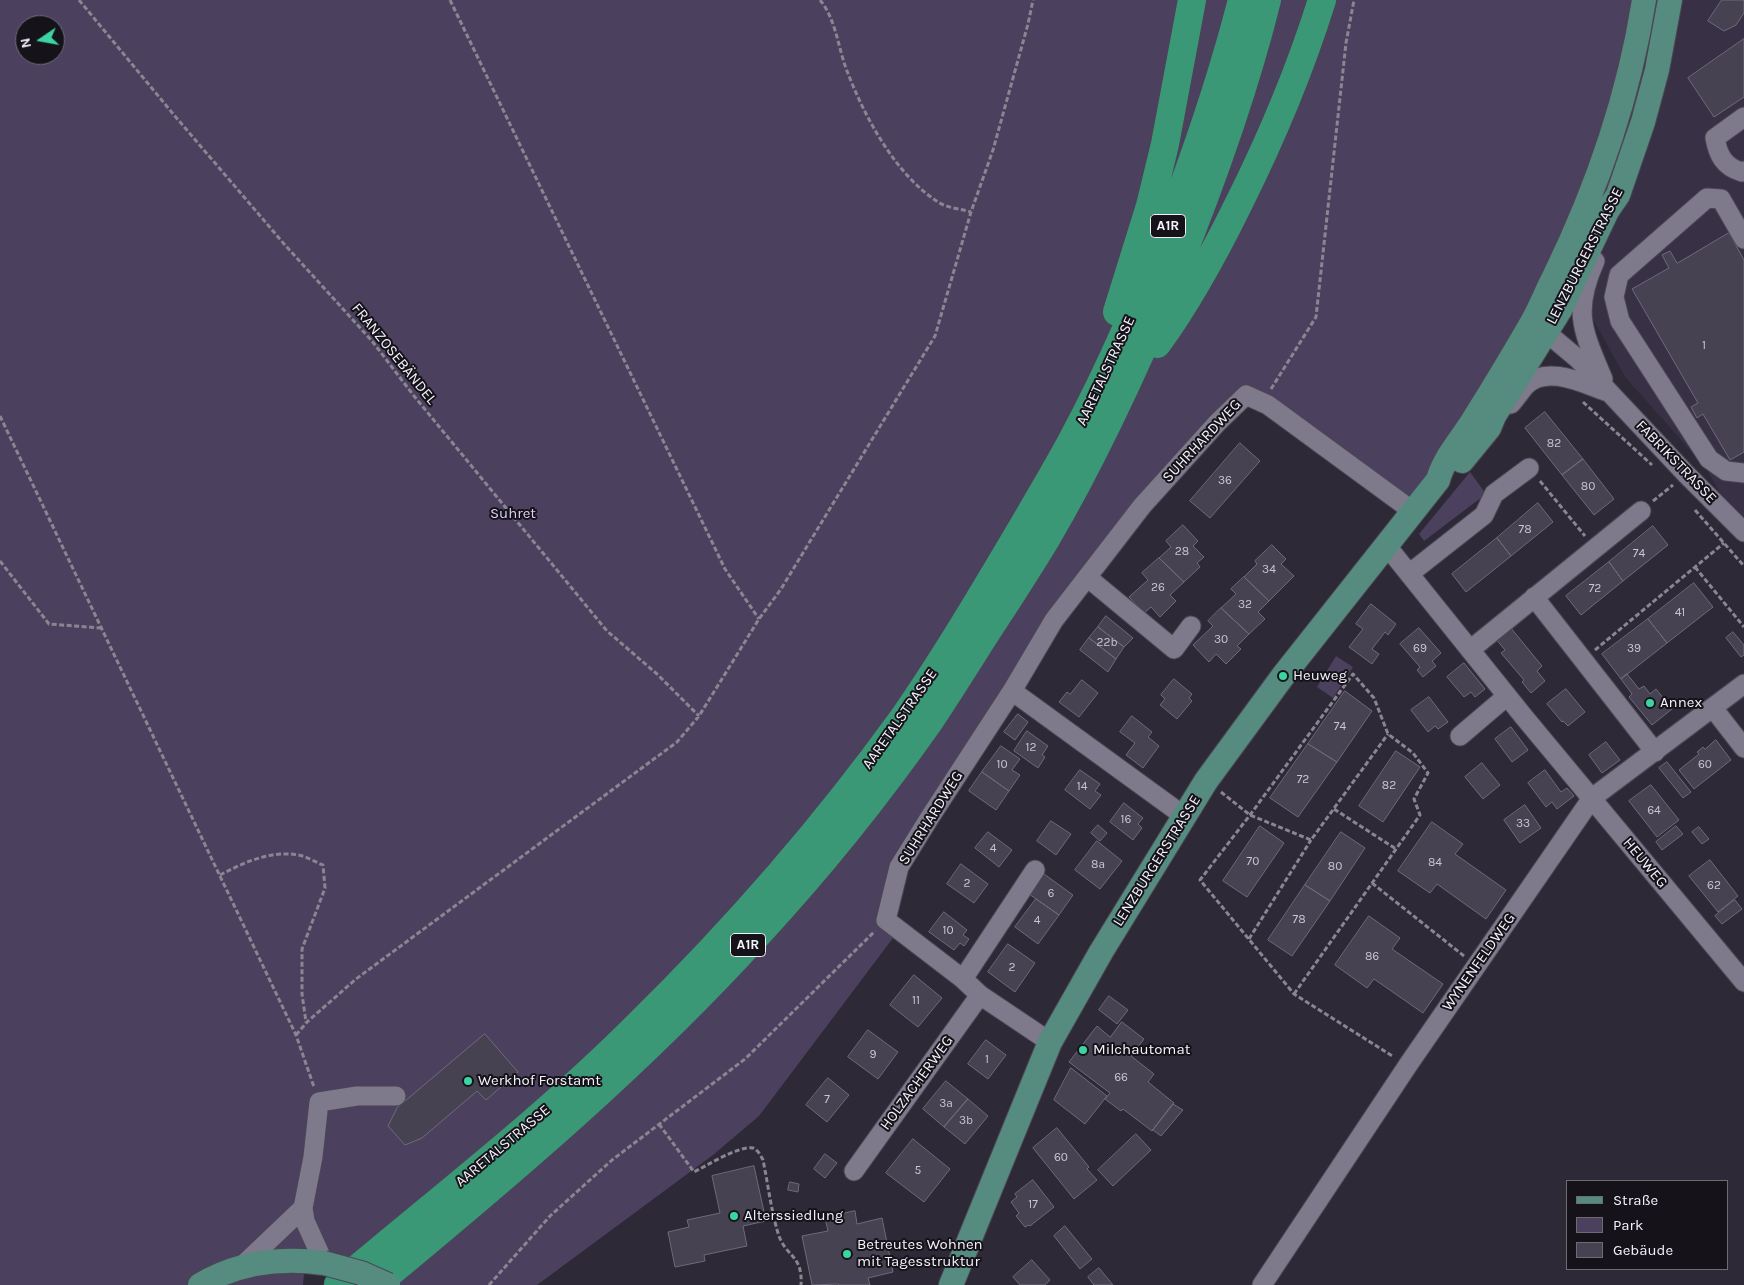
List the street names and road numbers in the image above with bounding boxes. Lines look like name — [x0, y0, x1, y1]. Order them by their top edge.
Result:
street label: LENZBURGERSTRASSE — [1543, 185, 1627, 327]
road number: A1R — [1150, 215, 1186, 238]
street label: FRANZOSEBÄNDEL — [348, 300, 440, 408]
street label: AARETALSTRASSE — [1073, 314, 1139, 428]
street label: SUHRHARDWEG — [1159, 396, 1245, 486]
street label: FABRIKSTRASSE — [1632, 417, 1720, 507]
street label: AARETALSTRASSE — [859, 665, 941, 773]
street label: SUHRHARDWEG — [895, 768, 967, 868]
street label: LENZBURGERSTRASSE — [1109, 792, 1205, 930]
street label: HEUWEG — [1619, 834, 1671, 892]
street label: WYNENFELDWEG — [1439, 910, 1519, 1014]
road number: A1R — [730, 934, 766, 956]
street label: HOLZACHERWEG — [877, 1032, 957, 1134]
street label: AARETALSTRASSE — [452, 1101, 554, 1191]

